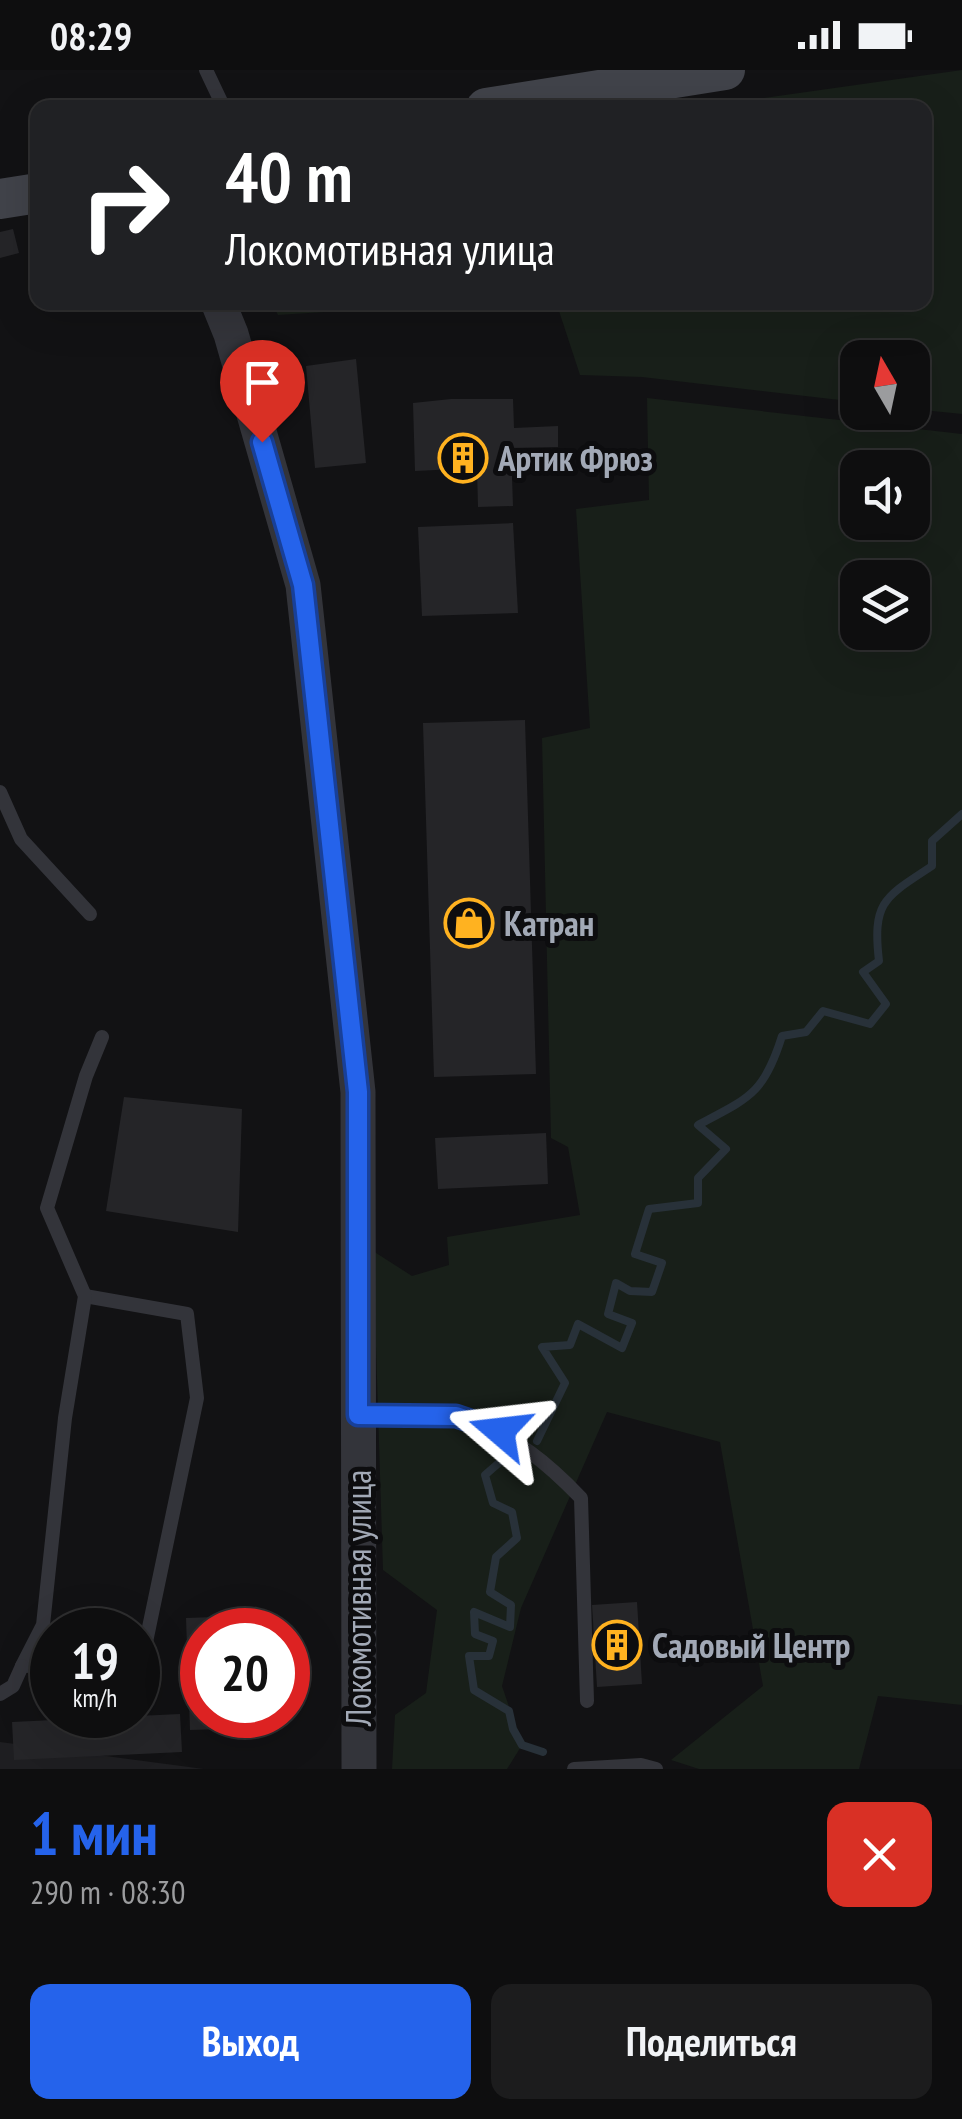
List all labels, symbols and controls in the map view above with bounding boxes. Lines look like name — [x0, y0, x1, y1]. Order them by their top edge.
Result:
text: 08:29 — [50, 11, 132, 60]
text: 40 m — [225, 131, 353, 221]
icon: right — [60, 140, 190, 270]
text: Локомотивная улица — [225, 219, 555, 277]
pin — [220, 340, 305, 443]
north arrow — [840, 340, 930, 430]
map controls — [840, 340, 930, 650]
icon: arrive — [235, 355, 290, 410]
building icon: Артик Фрюз — [437, 432, 489, 484]
place label: Артик Фрюз — [497, 435, 653, 481]
button: sound — [840, 450, 930, 540]
button: layers — [840, 560, 930, 650]
shop icon: Катран — [443, 897, 495, 949]
place label: Катран — [504, 900, 594, 946]
position arrow — [448, 1379, 552, 1483]
street label: Локомотивная улица — [335, 1470, 381, 1727]
speed limit sign: 20 — [180, 1608, 310, 1738]
building icon: Садовый Центр — [591, 1619, 643, 1671]
place label: Садовый Центр — [652, 1622, 850, 1668]
text: 19 — [71, 1628, 119, 1693]
text: km/h — [73, 1682, 117, 1714]
text: 1 мин — [30, 1794, 158, 1872]
button: close — [827, 1802, 932, 1907]
text: 290 m · 08:30 — [30, 1871, 185, 1913]
button: Выход — [30, 1984, 471, 2099]
button: Поделиться — [491, 1984, 932, 2099]

